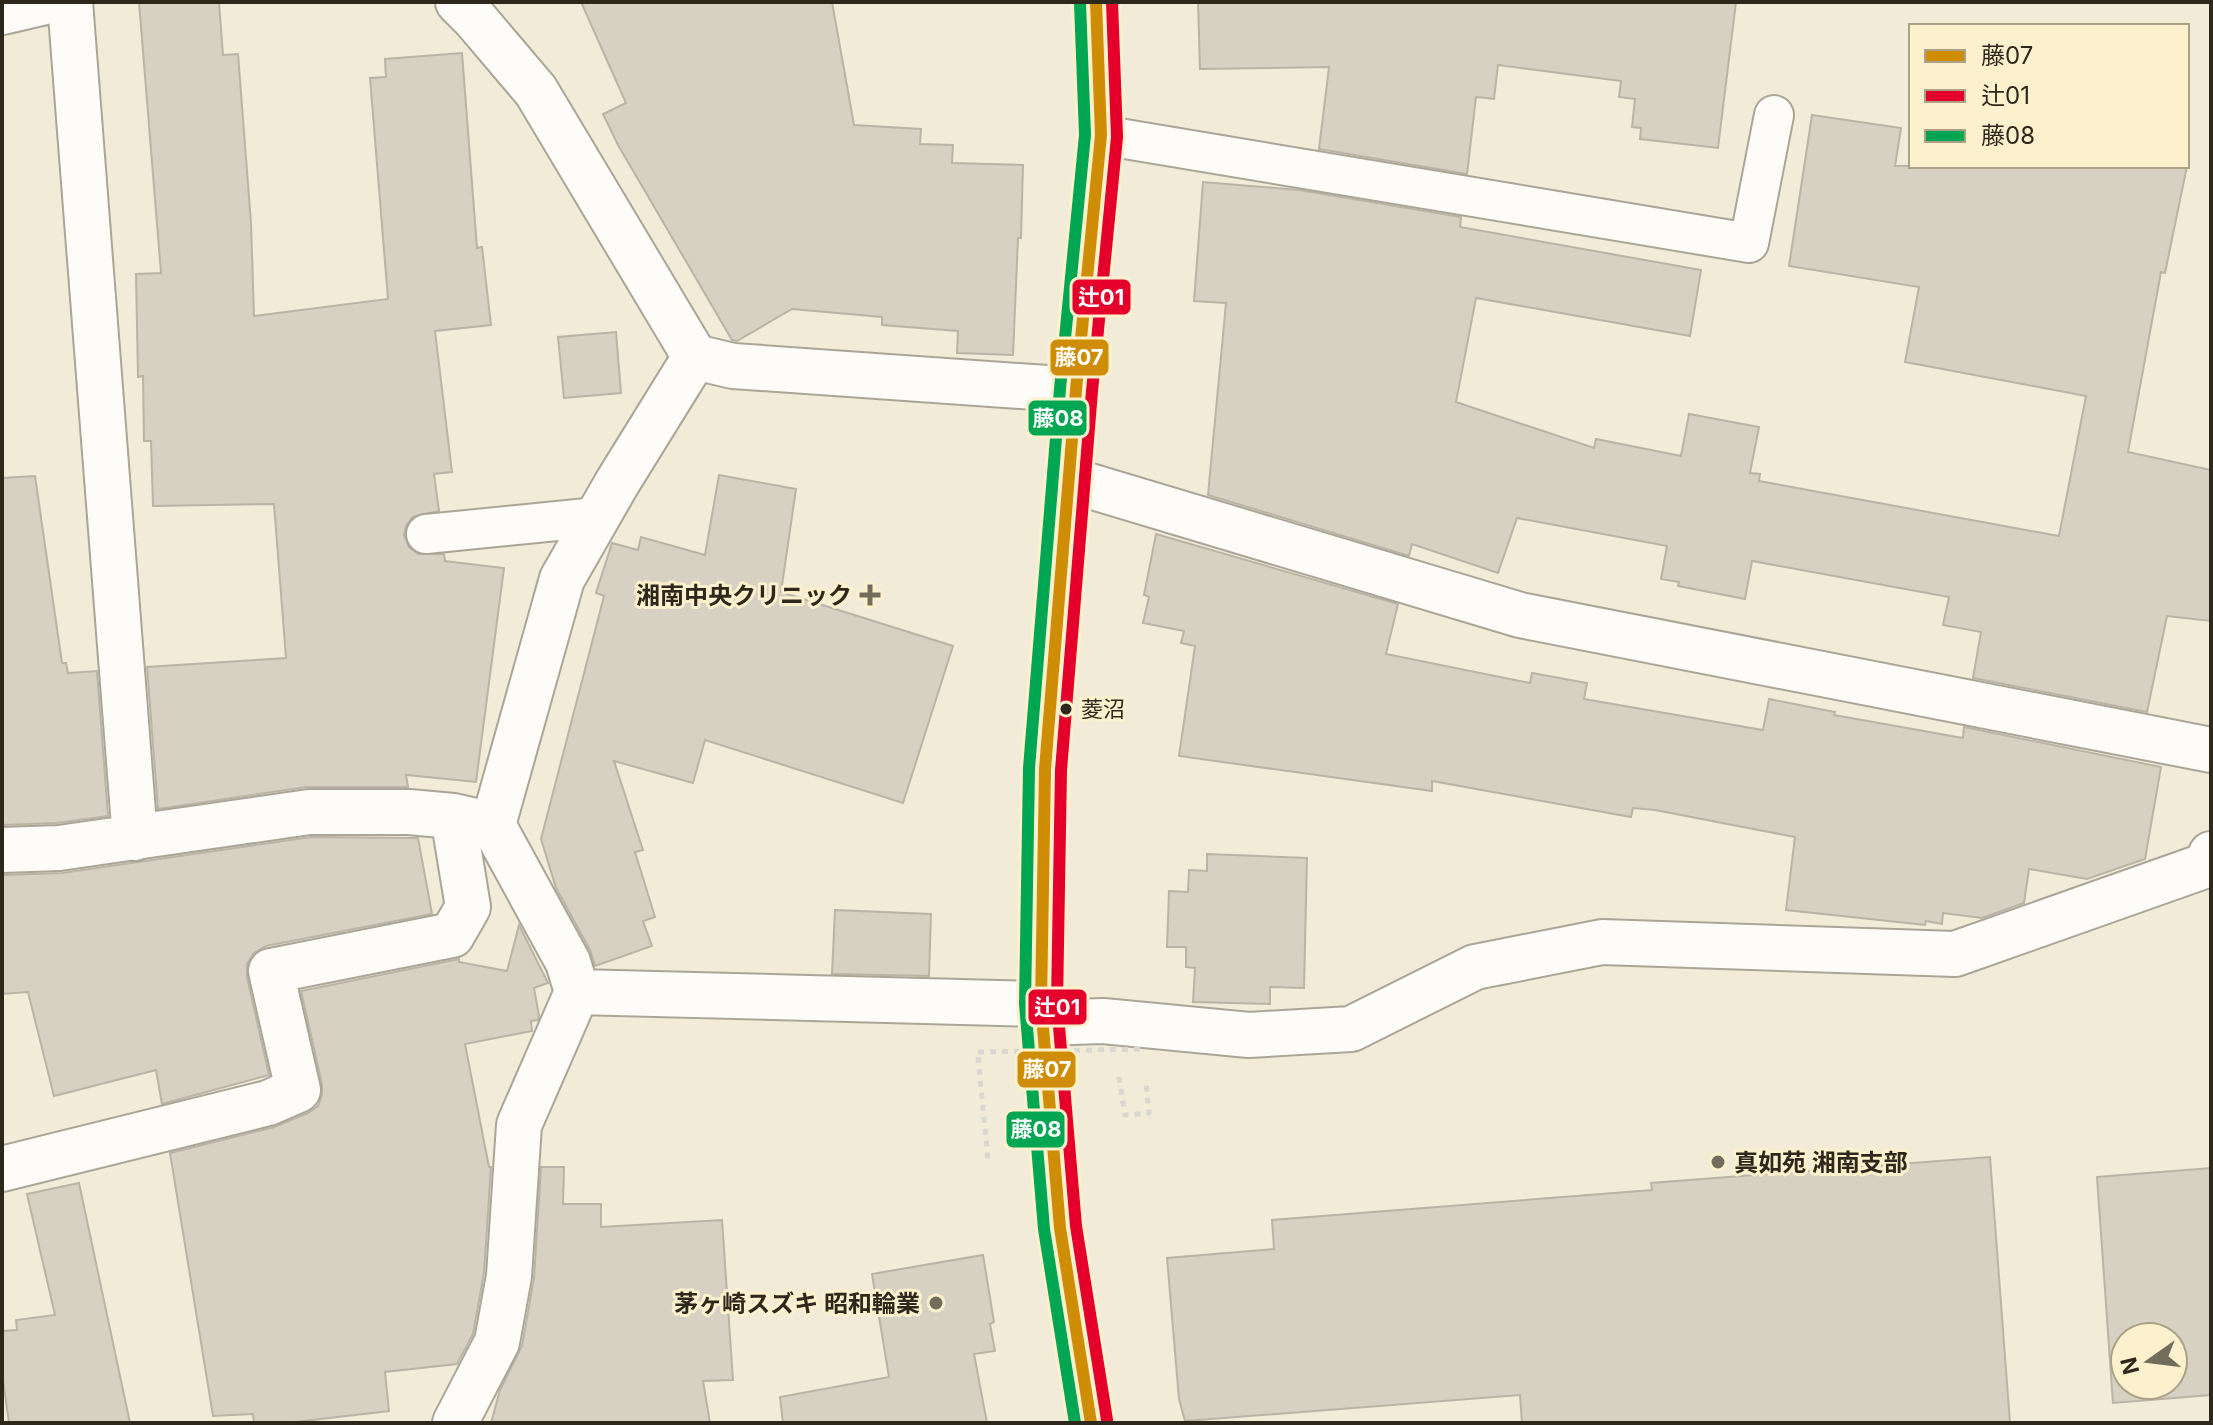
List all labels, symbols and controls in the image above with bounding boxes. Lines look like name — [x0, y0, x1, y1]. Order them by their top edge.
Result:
legend — [1909, 24, 2189, 168]
text: 藤07 — [1981, 41, 2033, 70]
text: 辻01 — [1981, 81, 2030, 110]
text: 藤08 — [1981, 121, 2035, 150]
line badge: 辻01 — [1071, 278, 1132, 316]
text: 辻01 — [1078, 284, 1124, 310]
line badge: 藤07 — [1049, 338, 1110, 377]
text: 藤07 — [1054, 344, 1104, 370]
line badge: 藤08 — [1027, 399, 1088, 437]
text: 藤08 — [1032, 405, 1084, 431]
place label: 湘南中央クリニック — [636, 581, 852, 610]
marker: 湘南中央クリニック — [859, 584, 881, 606]
place label: 菱沼 — [1081, 696, 1125, 722]
marker: 菱沼 — [1058, 701, 1074, 717]
line badge: 辻01 — [1027, 988, 1088, 1026]
text: 辻01 — [1034, 994, 1080, 1020]
line badge: 藤07 — [1016, 1050, 1077, 1089]
text: 藤07 — [1022, 1056, 1072, 1082]
line badge: 藤08 — [1005, 1110, 1066, 1149]
text: 藤08 — [1010, 1116, 1062, 1142]
place label: 真如苑 湘南支部 — [1734, 1148, 1908, 1177]
marker: 真如苑 湘南支部 — [1709, 1153, 1727, 1171]
place label: 茅ヶ崎スズキ 昭和輪業 — [674, 1289, 920, 1318]
marker: 茅ヶ崎スズキ 昭和輪業 — [927, 1294, 945, 1312]
north arrow — [2109, 1321, 2189, 1401]
text: N — [2115, 1355, 2144, 1377]

